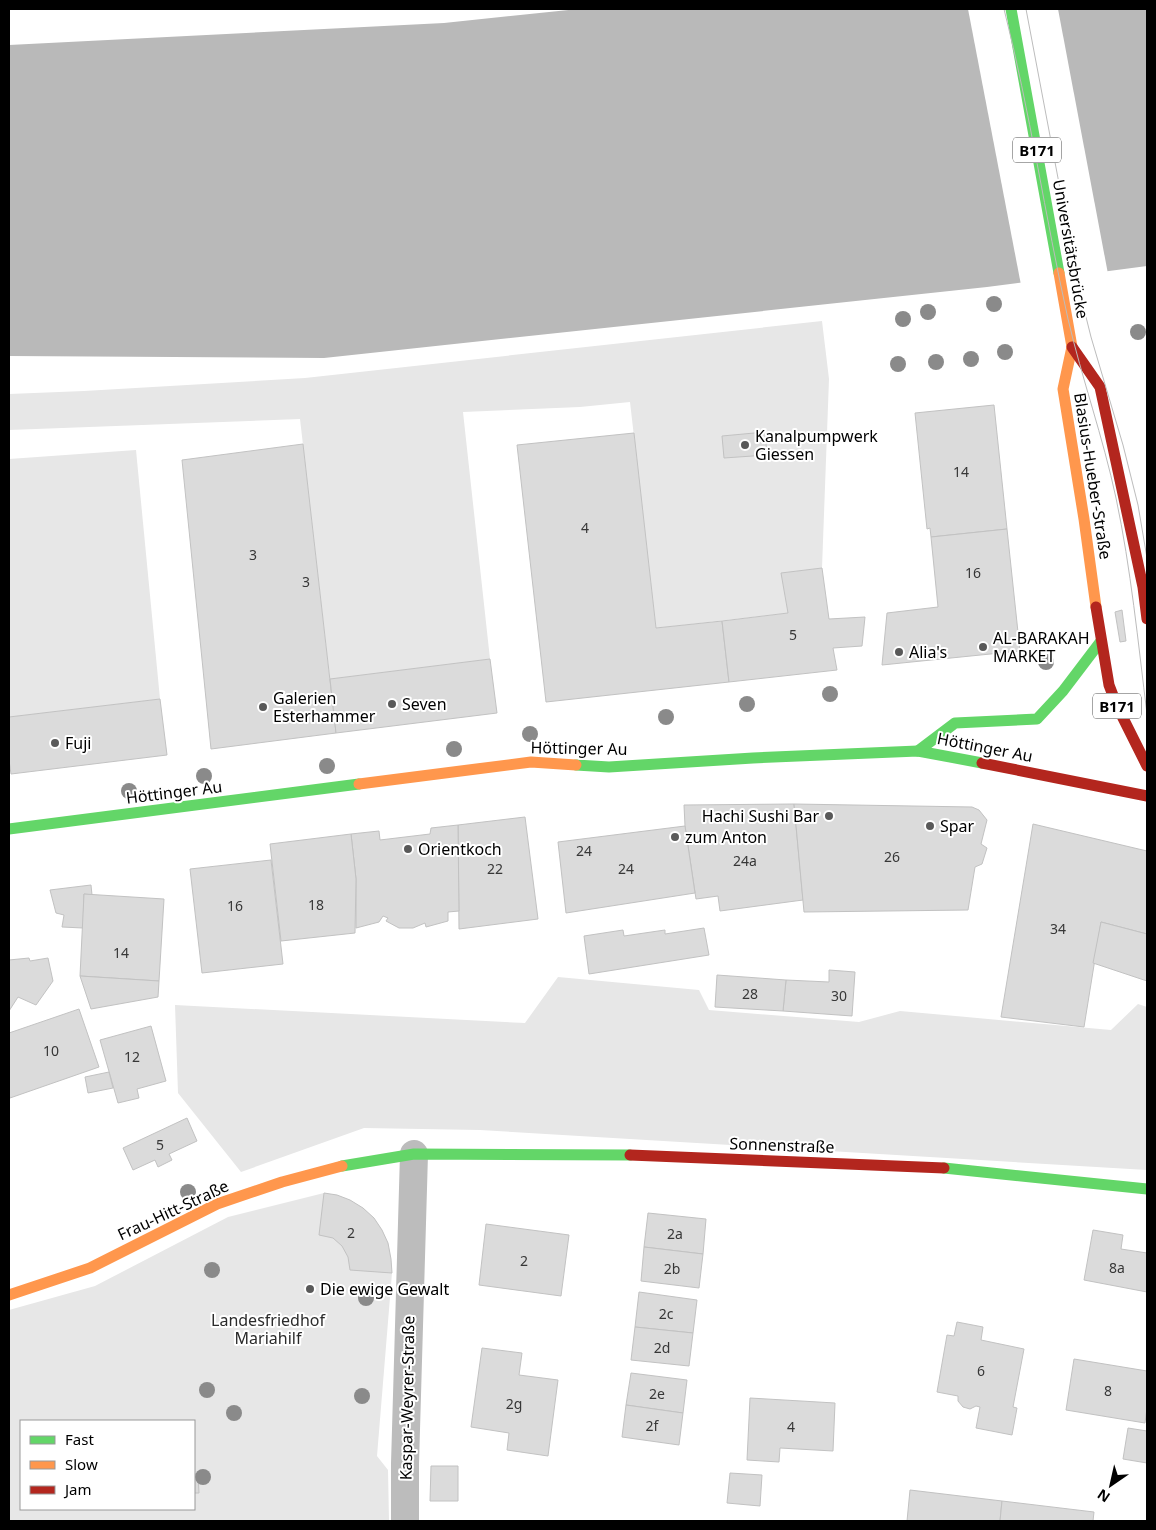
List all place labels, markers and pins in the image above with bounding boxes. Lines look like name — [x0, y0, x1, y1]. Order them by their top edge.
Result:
place label: Kanalpumpwerk Giessen — [755, 425, 878, 465]
marker: Kanalpumpwerk Giessen — [739, 439, 751, 451]
place label: AL-BARAKAH MARKET — [993, 627, 1090, 667]
place label: Alia's — [909, 641, 947, 663]
marker: AL-BARAKAH MARKET — [977, 641, 989, 653]
marker: Alia's — [893, 646, 905, 658]
place label: Galerien Esterhammer — [273, 687, 376, 727]
place label: Seven — [402, 693, 447, 715]
marker: Seven — [386, 698, 398, 710]
marker: Galerien Esterhammer — [257, 701, 269, 713]
place label: Fuji — [65, 732, 91, 754]
marker: Fuji — [49, 737, 61, 749]
place label: Hachi Sushi Bar — [702, 805, 819, 827]
marker: Hachi Sushi Bar — [823, 810, 835, 822]
place label: Spar — [940, 815, 975, 837]
marker: Spar — [924, 820, 936, 832]
place label: zum Anton — [685, 826, 767, 848]
marker: zum Anton — [669, 831, 681, 843]
place label: Orientkoch — [418, 838, 502, 860]
marker: Orientkoch — [402, 843, 414, 855]
place label: Die ewige Gewalt — [320, 1278, 449, 1300]
marker: Die ewige Gewalt — [304, 1283, 316, 1295]

